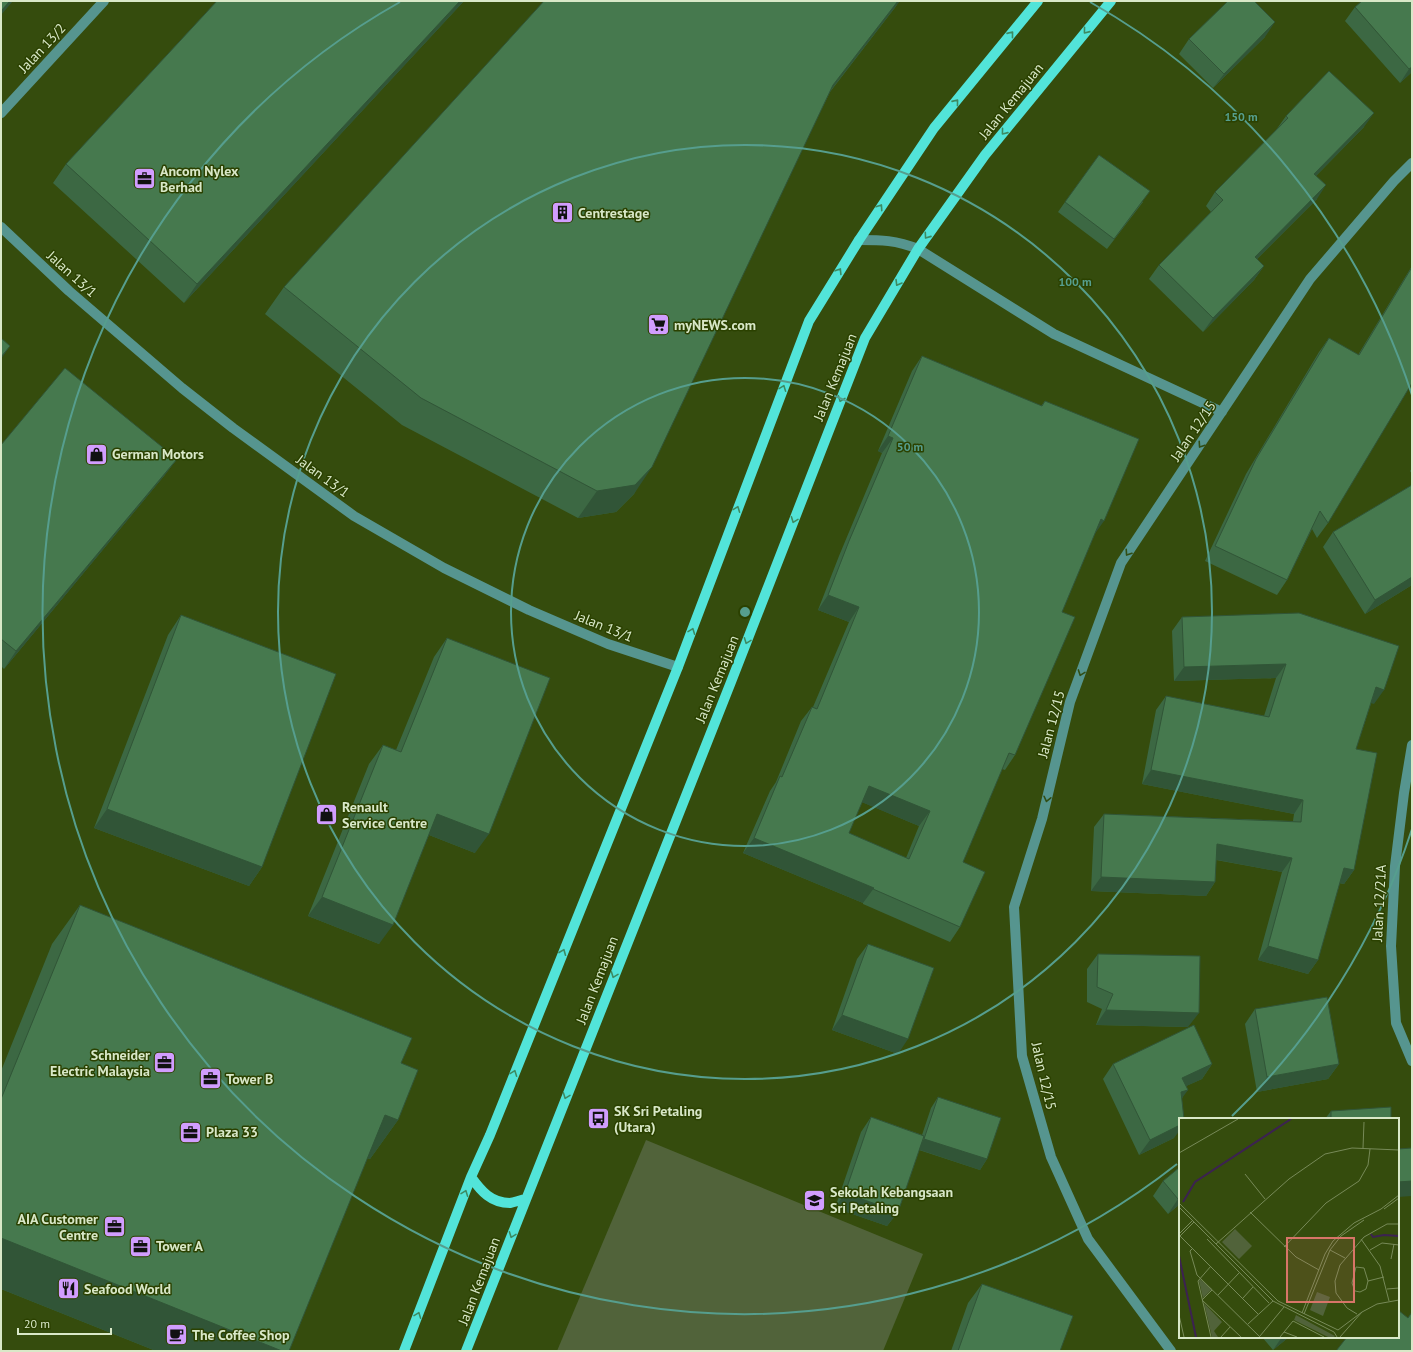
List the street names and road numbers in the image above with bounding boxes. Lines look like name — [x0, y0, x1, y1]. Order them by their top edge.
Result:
street label: Jalan 13/2 — [14, 19, 69, 77]
street label: Jalan Kemajuan — [974, 59, 1047, 143]
street label: Jalan 13/1 — [42, 246, 101, 301]
street label: Jalan Kemajuan — [809, 331, 861, 424]
street label: Jalan 12/15 — [1166, 397, 1220, 465]
street label: Jalan 13/1 — [292, 450, 353, 501]
street label: Jalan 13/1 — [571, 606, 636, 646]
street label: Jalan Kemajuan — [691, 633, 743, 726]
street label: Jalan 12/15 — [1033, 688, 1069, 761]
street label: Jalan 12/21A — [1368, 863, 1390, 943]
street label: Jalan Kemajuan — [572, 934, 622, 1027]
street label: Jalan 12/15 — [1027, 1039, 1061, 1112]
street label: Jalan Kemajuan — [454, 1235, 504, 1328]

